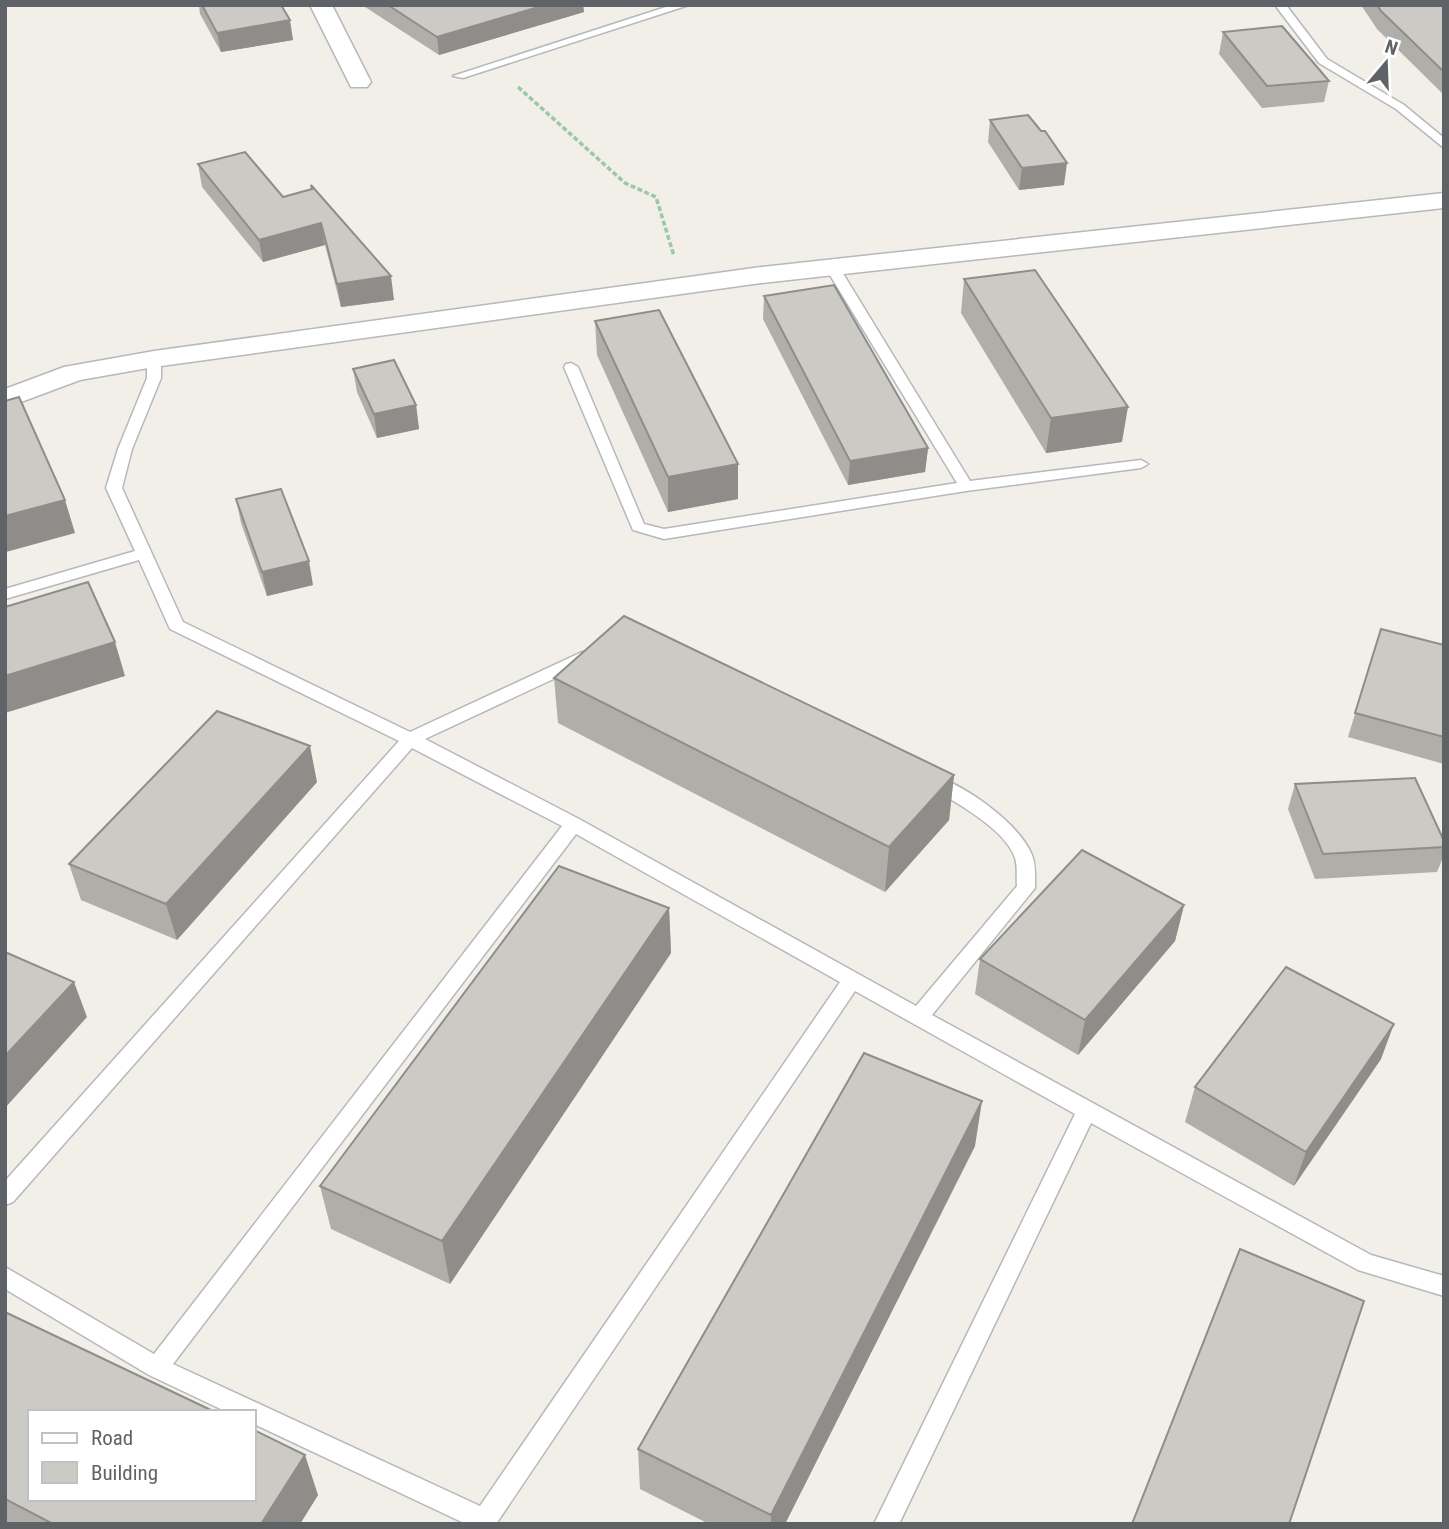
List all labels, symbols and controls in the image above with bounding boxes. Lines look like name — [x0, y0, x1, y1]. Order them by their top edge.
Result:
north arrow — [1351, 28, 1421, 98]
text: N — [1382, 35, 1401, 60]
legend — [28, 1410, 256, 1501]
text: Road — [91, 1426, 133, 1450]
text: Building — [91, 1461, 158, 1485]

